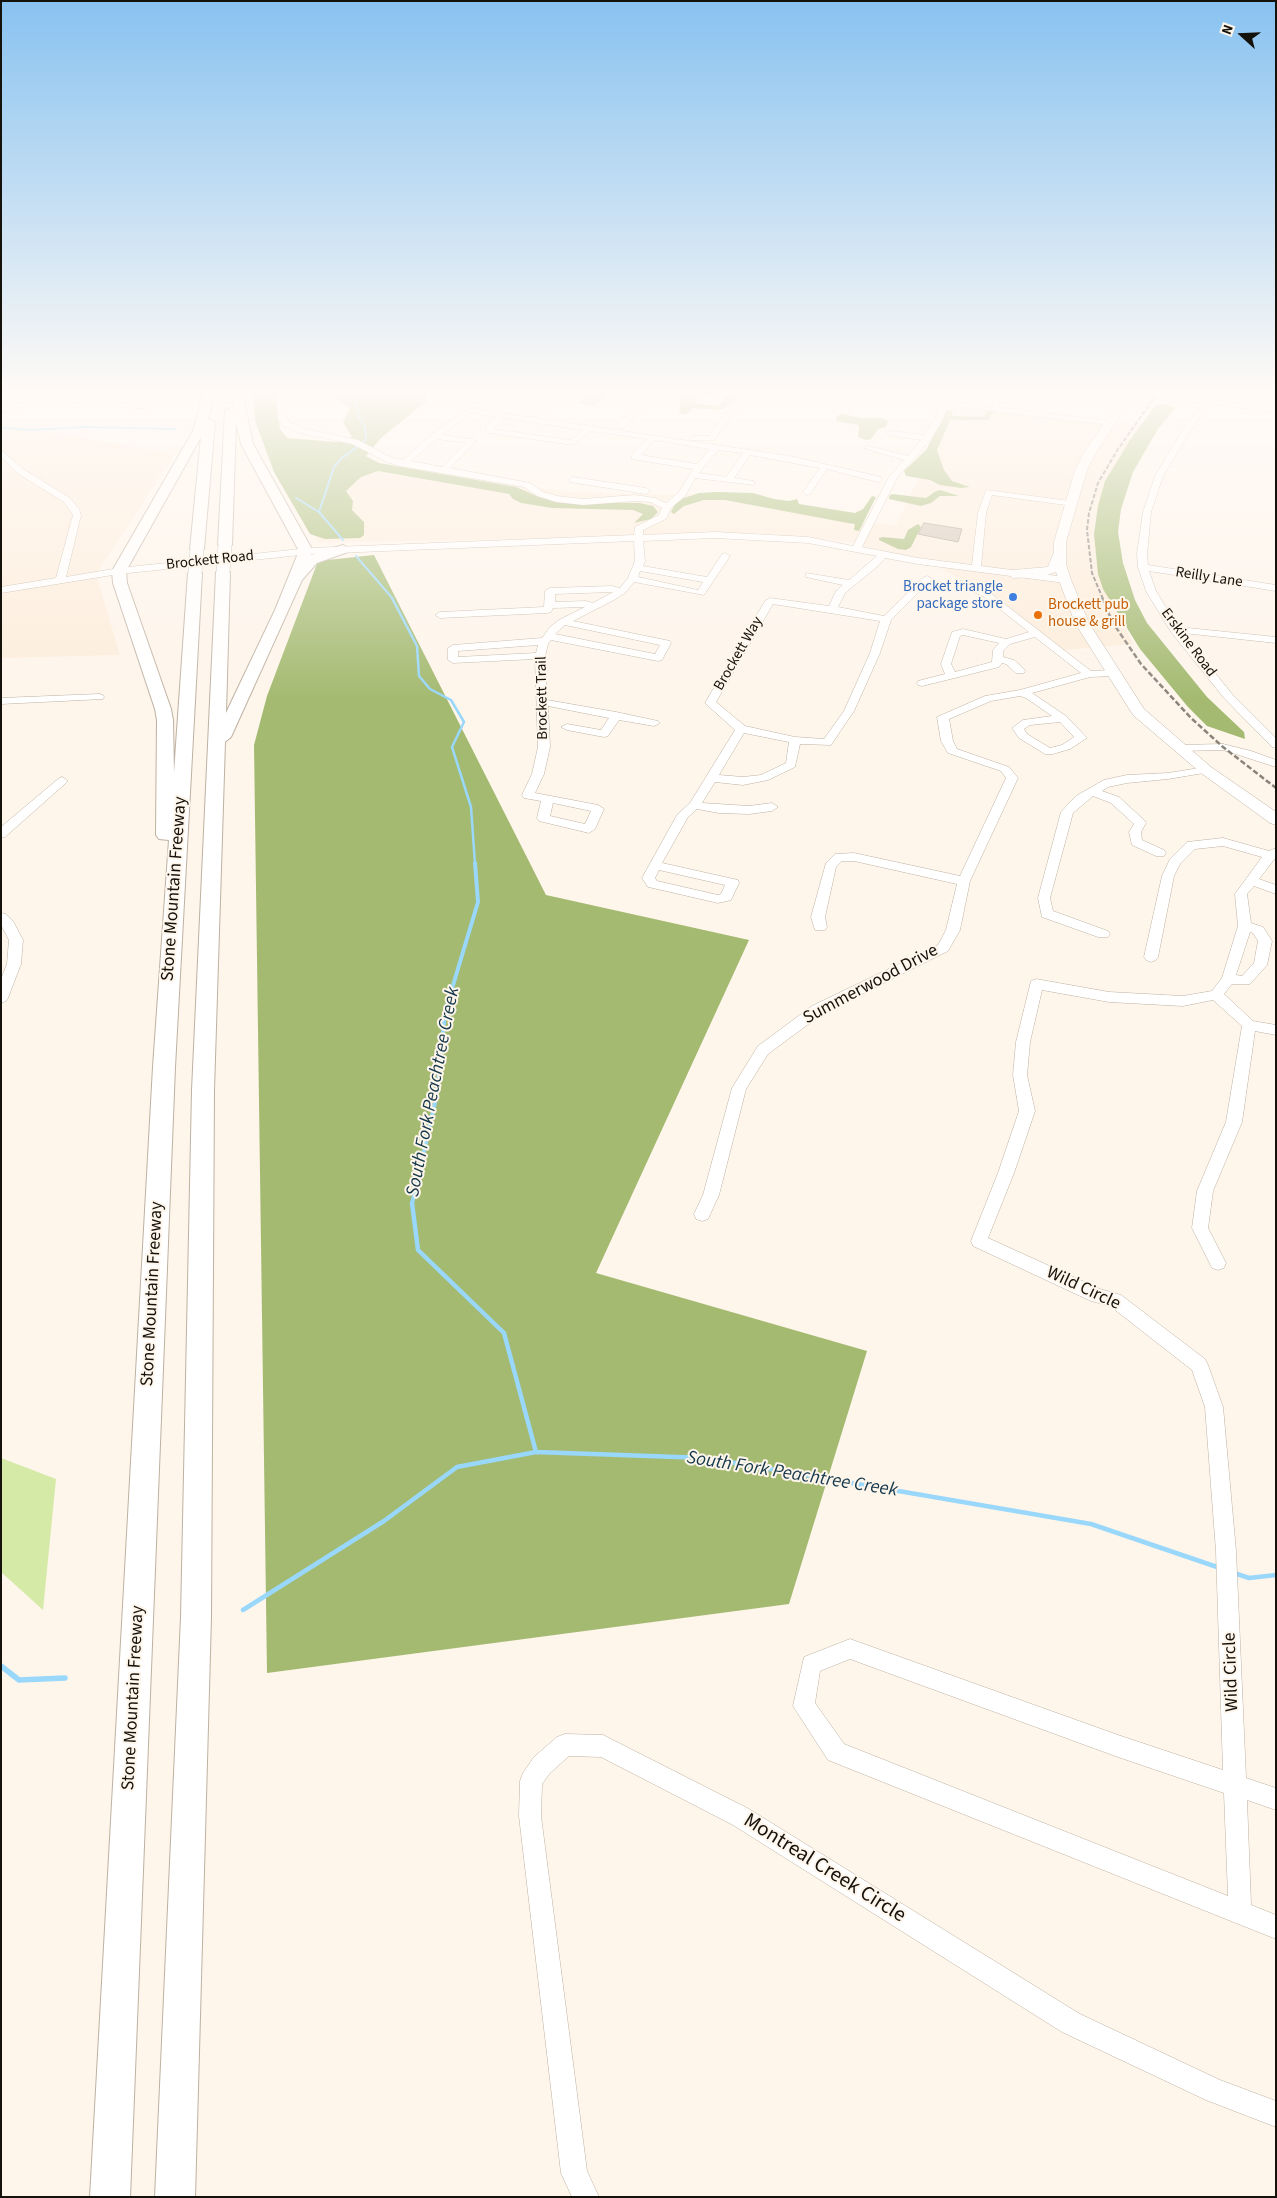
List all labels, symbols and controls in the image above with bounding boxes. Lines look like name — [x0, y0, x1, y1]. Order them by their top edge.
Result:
north arrow — [1217, 10, 1267, 60]
text: N — [1217, 22, 1239, 38]
street label: Brockett Road — [165, 547, 255, 575]
street label: Reilly Lane — [1174, 564, 1244, 592]
place label: Brocket triangle package store — [903, 579, 1003, 614]
marker: Brocket triangle package store — [1007, 591, 1019, 603]
place label: Brockett pub house & grill — [1048, 597, 1129, 632]
street label: Erskine Road — [1156, 605, 1220, 681]
marker: Brockett pub house & grill — [1032, 609, 1044, 621]
street label: Brockett Way — [711, 614, 767, 694]
street label: Brockett Trail — [533, 656, 553, 740]
street label: Stone Mountain Freeway — [158, 796, 192, 982]
street label: Summerwood Drive — [800, 940, 942, 1030]
water label: South Fork Peachtree Creek — [402, 985, 466, 1199]
street label: Stone Mountain Freeway — [137, 1201, 169, 1387]
street label: Wild Circle — [1043, 1262, 1123, 1316]
water label: South Fork Peachtree Creek — [685, 1447, 899, 1503]
street label: Stone Mountain Freeway — [118, 1605, 150, 1791]
street label: Wild Circle — [1220, 1632, 1244, 1712]
street label: Montreal Creek Circle — [738, 1809, 910, 1929]

